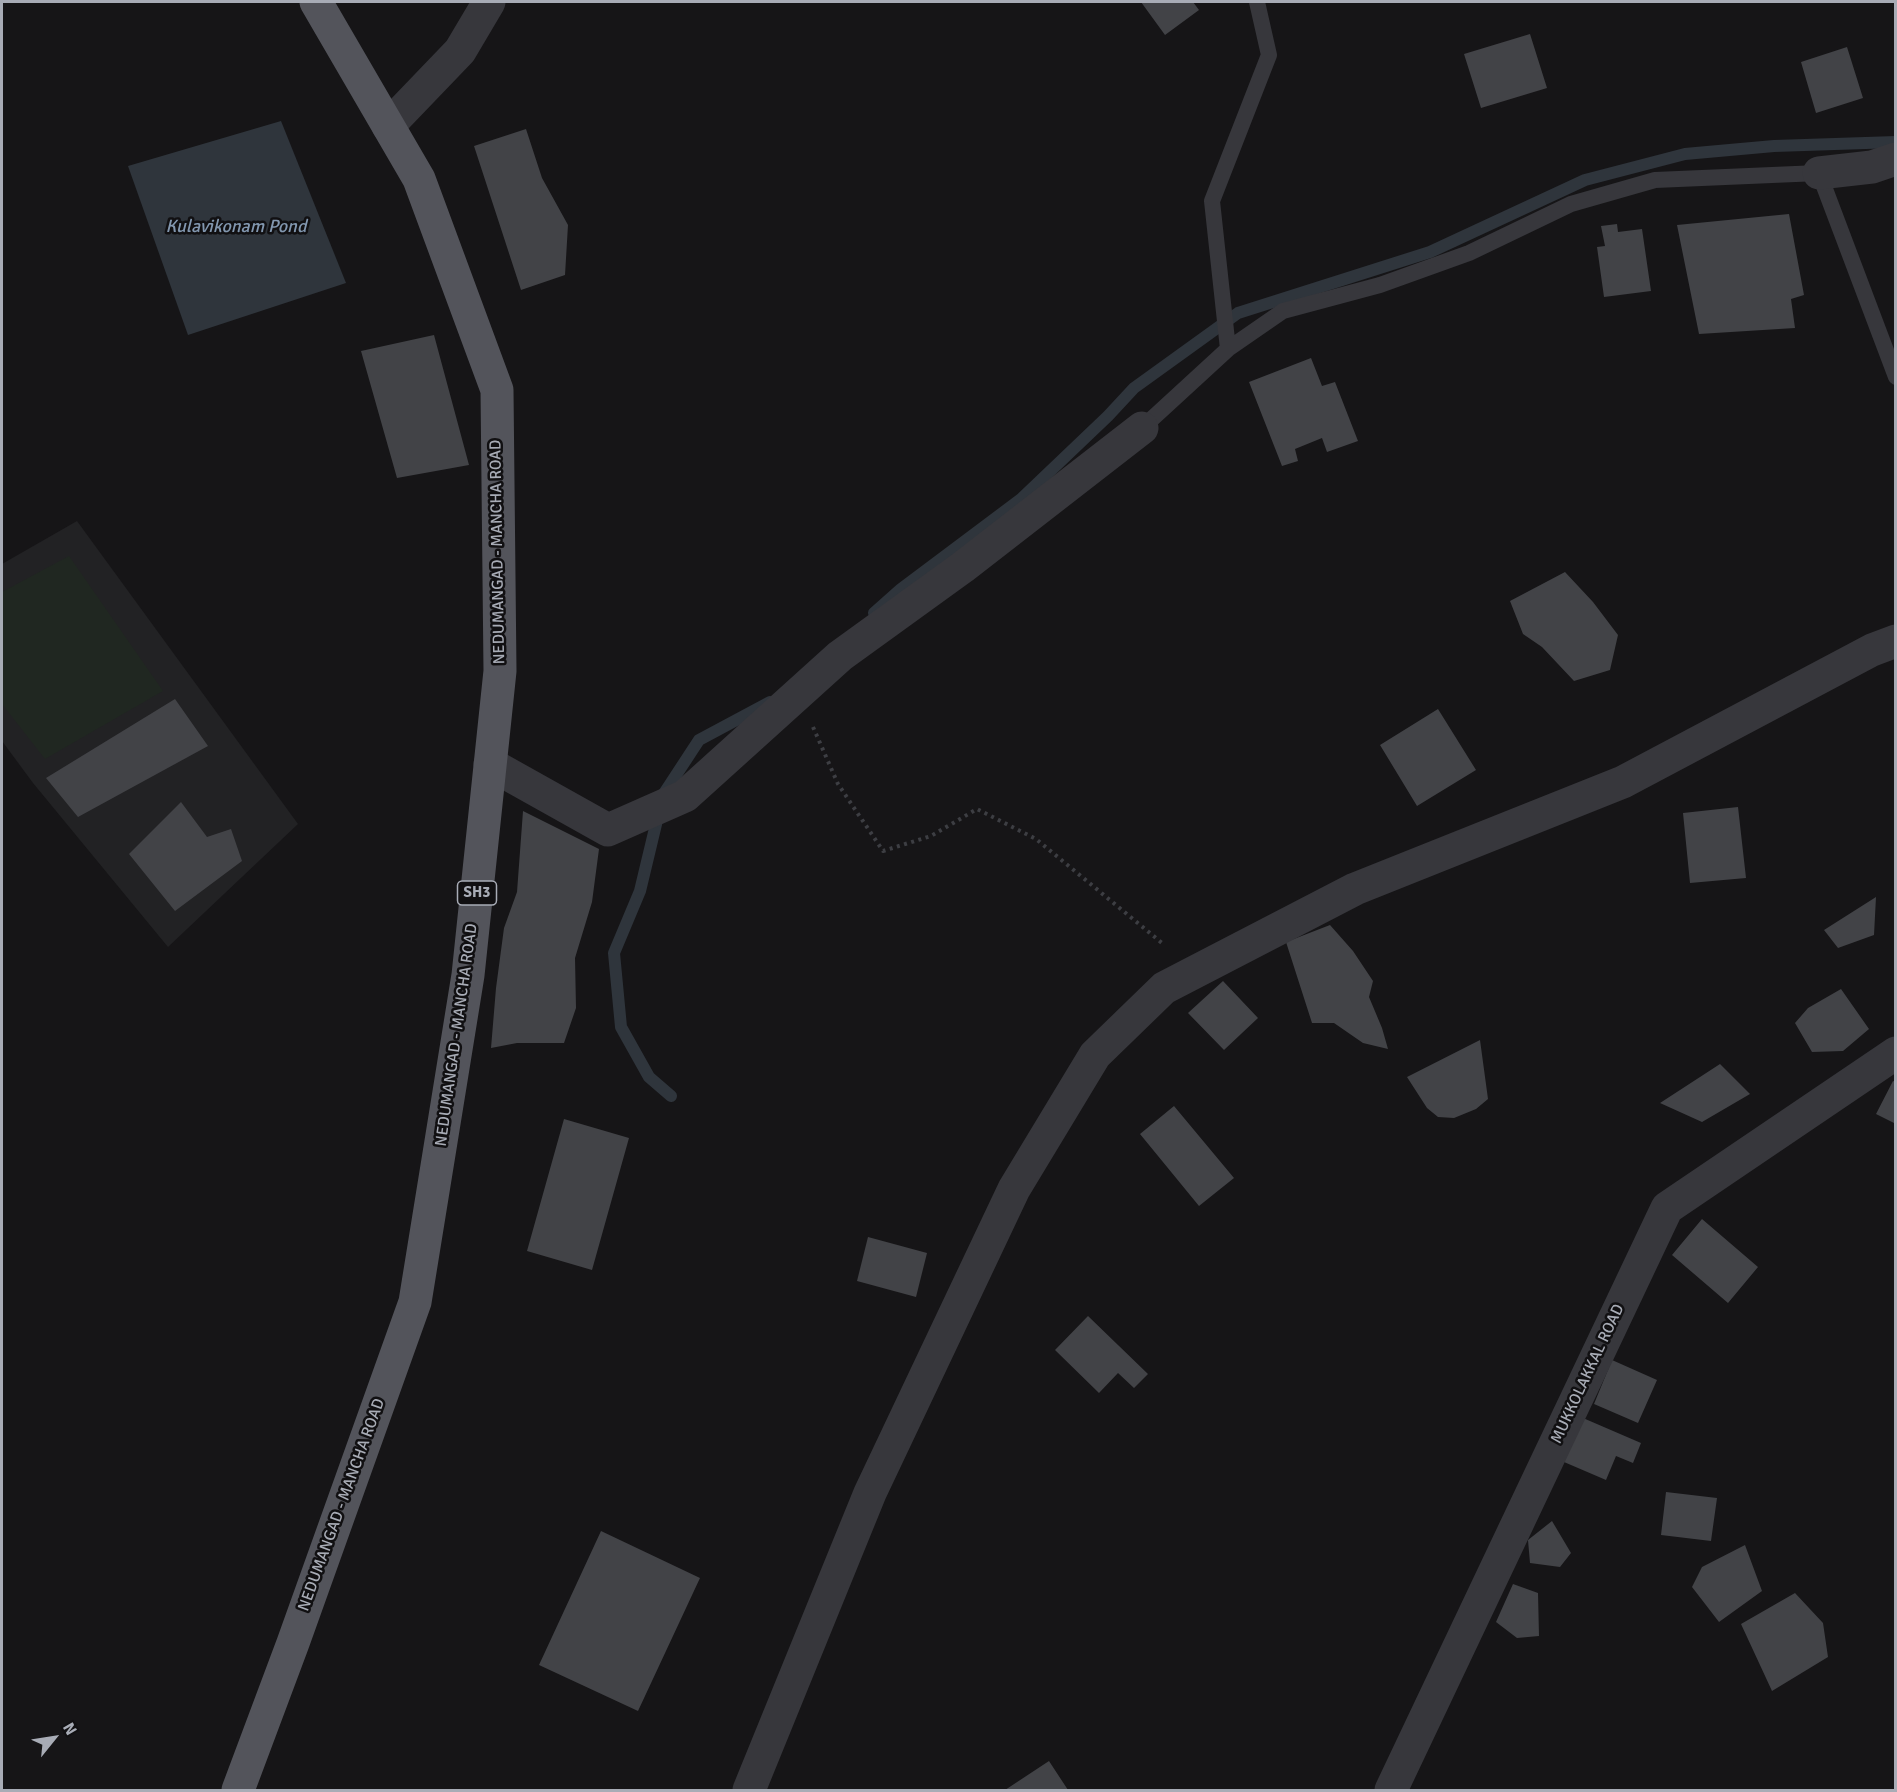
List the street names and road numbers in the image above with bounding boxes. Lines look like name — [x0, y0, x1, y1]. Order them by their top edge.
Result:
street label: NEDUMANGAD - MANCHA ROAD — [486, 439, 510, 665]
road number: SH3 — [458, 881, 496, 905]
street label: NEDUMANGAD - MANCHA ROAD — [432, 922, 482, 1148]
street label: MUKKOLAKKAL ROAD — [1547, 1301, 1629, 1447]
street label: NEDUMANGAD - MANCHA ROAD — [295, 1396, 389, 1614]

